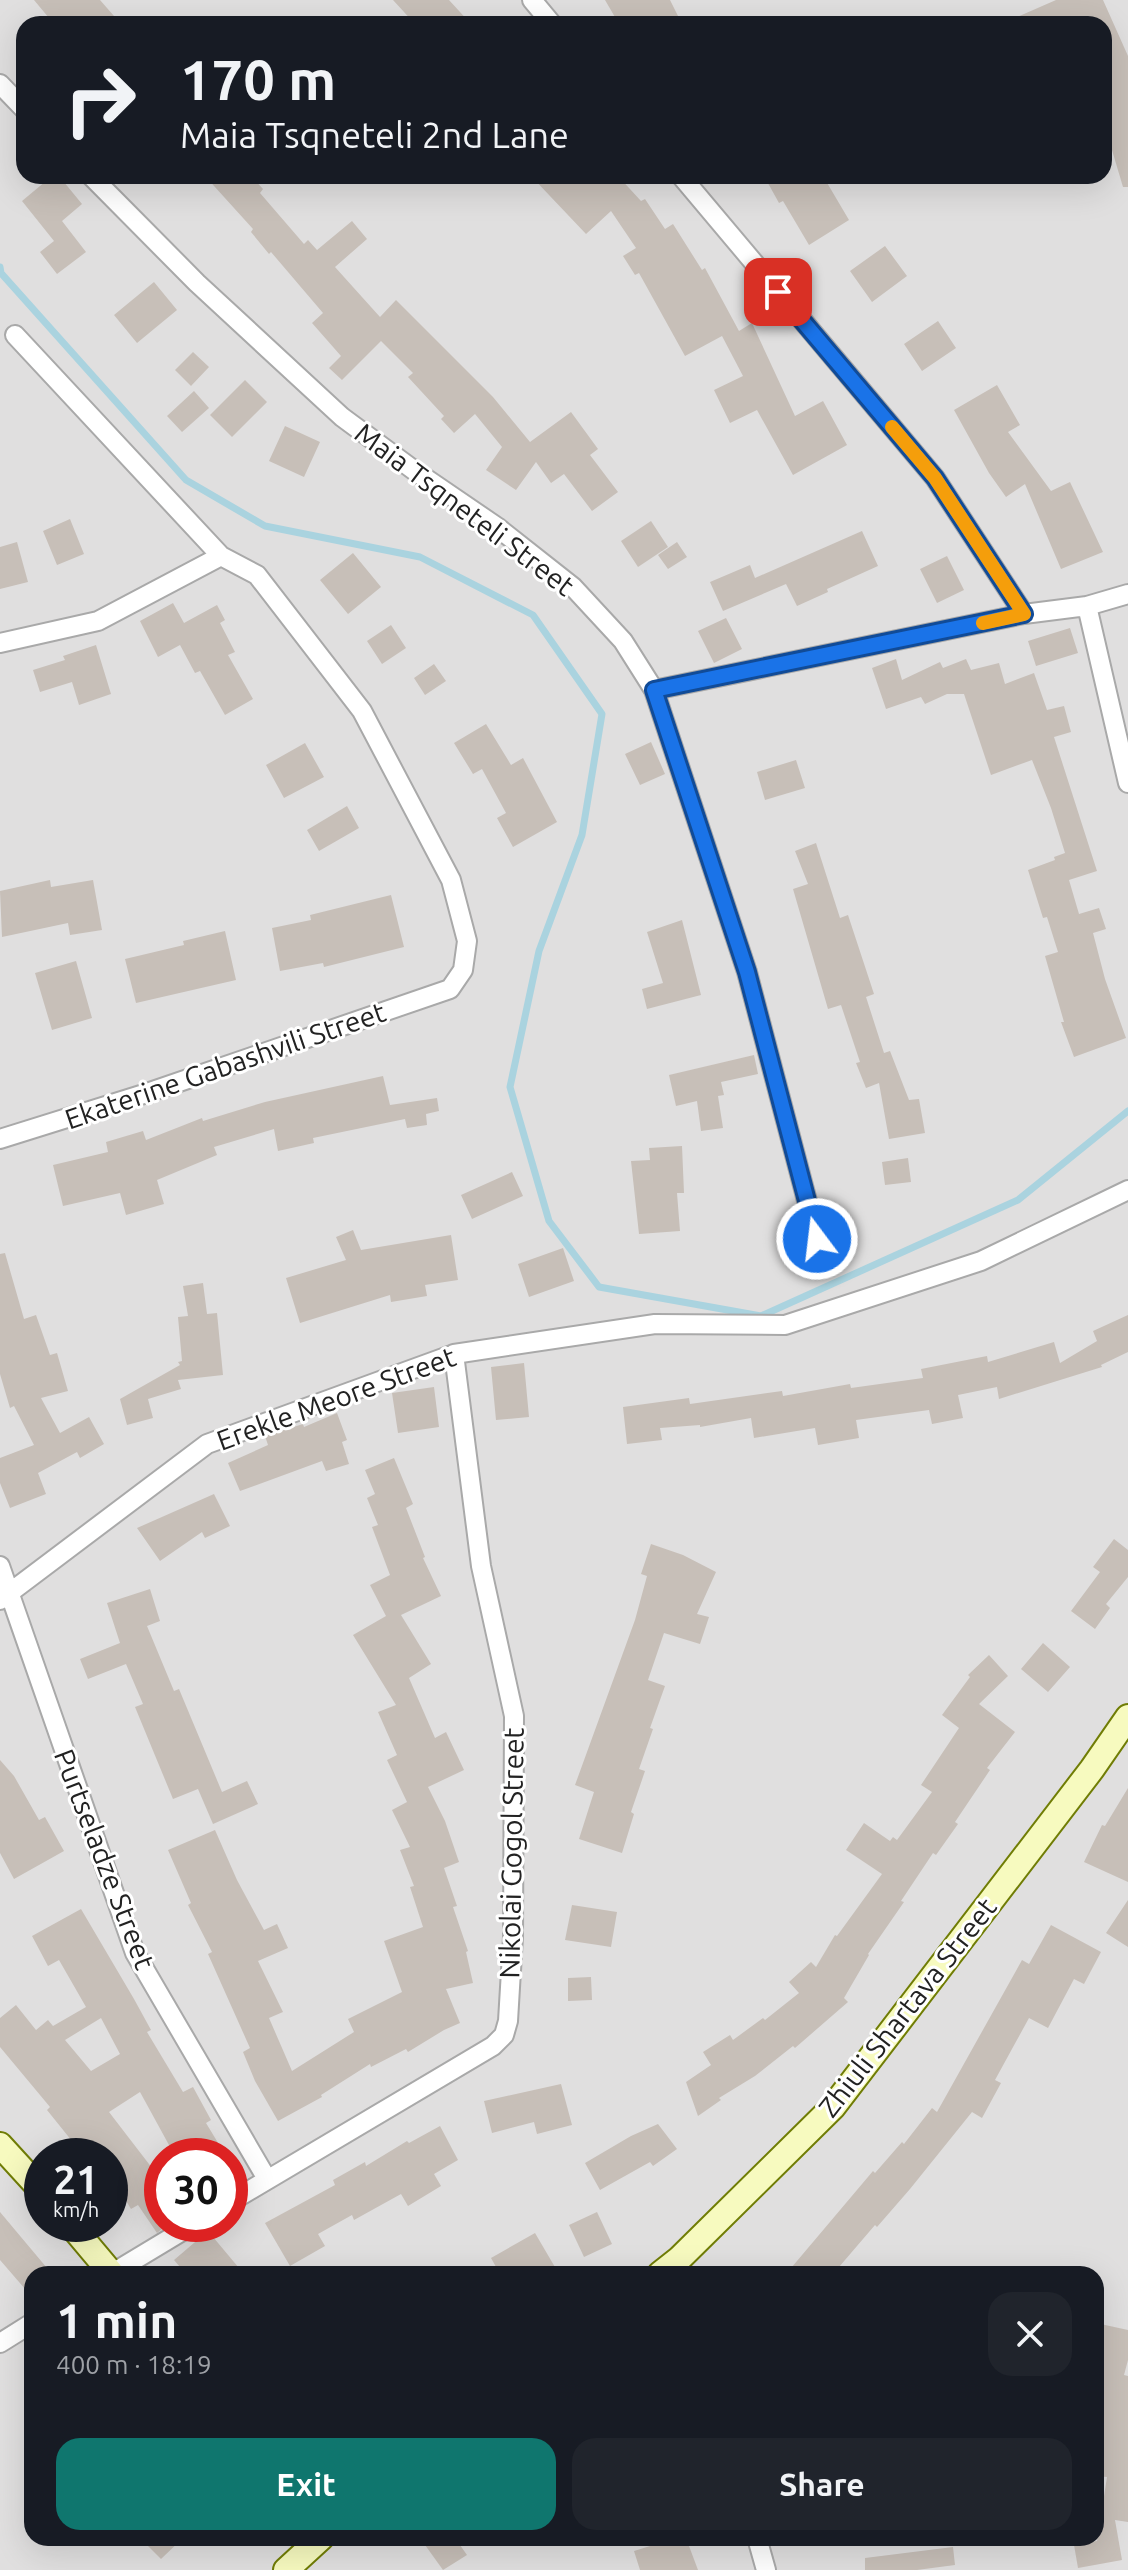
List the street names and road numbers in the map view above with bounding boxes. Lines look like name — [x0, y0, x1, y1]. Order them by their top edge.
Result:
street label: Maia Tsqneteli Street — [349, 417, 581, 601]
street label: Ekaterine Gabashvili Street — [61, 996, 389, 1134]
street label: Erekle Meore Street — [212, 1340, 460, 1456]
street label: Nikolai Gogol Street — [493, 1727, 529, 1979]
street label: Purtseladze Street — [49, 1745, 161, 1973]
street label: Zhiuli Shartava Street — [812, 1892, 1002, 2122]

